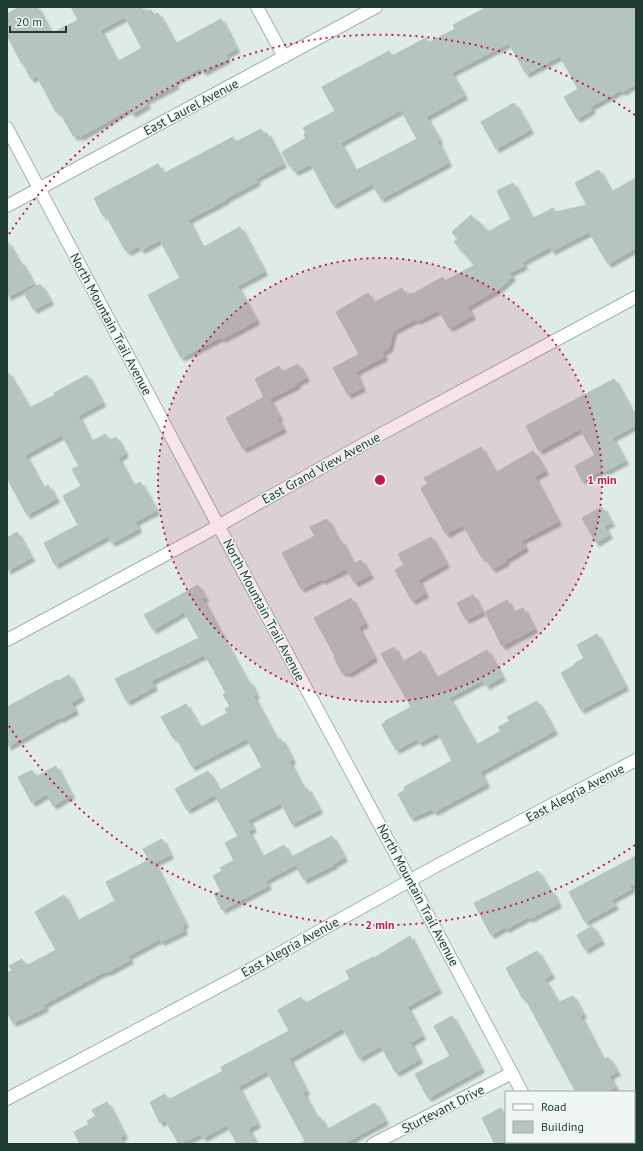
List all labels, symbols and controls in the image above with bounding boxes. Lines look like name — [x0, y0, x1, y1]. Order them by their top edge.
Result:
scale bar — [10, 8, 66, 34]
text: 20 m — [16, 14, 42, 29]
street label: East Laurel Avenue — [141, 75, 241, 139]
street label: North Mountain Trail Avenue — [66, 250, 156, 398]
street label: East Grand View Avenue — [259, 428, 383, 508]
text: 1 min — [587, 472, 617, 487]
centre of rings — [373, 473, 387, 487]
street label: North Mountain Trail Avenue — [219, 536, 309, 684]
street label: East Alegria Avenue — [523, 760, 627, 826]
street label: North Mountain Trail Avenue — [373, 821, 463, 969]
street label: East Alegria Avenue — [238, 913, 342, 981]
text: 2 min — [365, 917, 395, 932]
street label: Sturtevant Drive — [399, 1081, 487, 1137]
legend — [505, 1091, 635, 1143]
text: Road — [541, 1099, 566, 1114]
text: Building — [541, 1119, 584, 1134]

